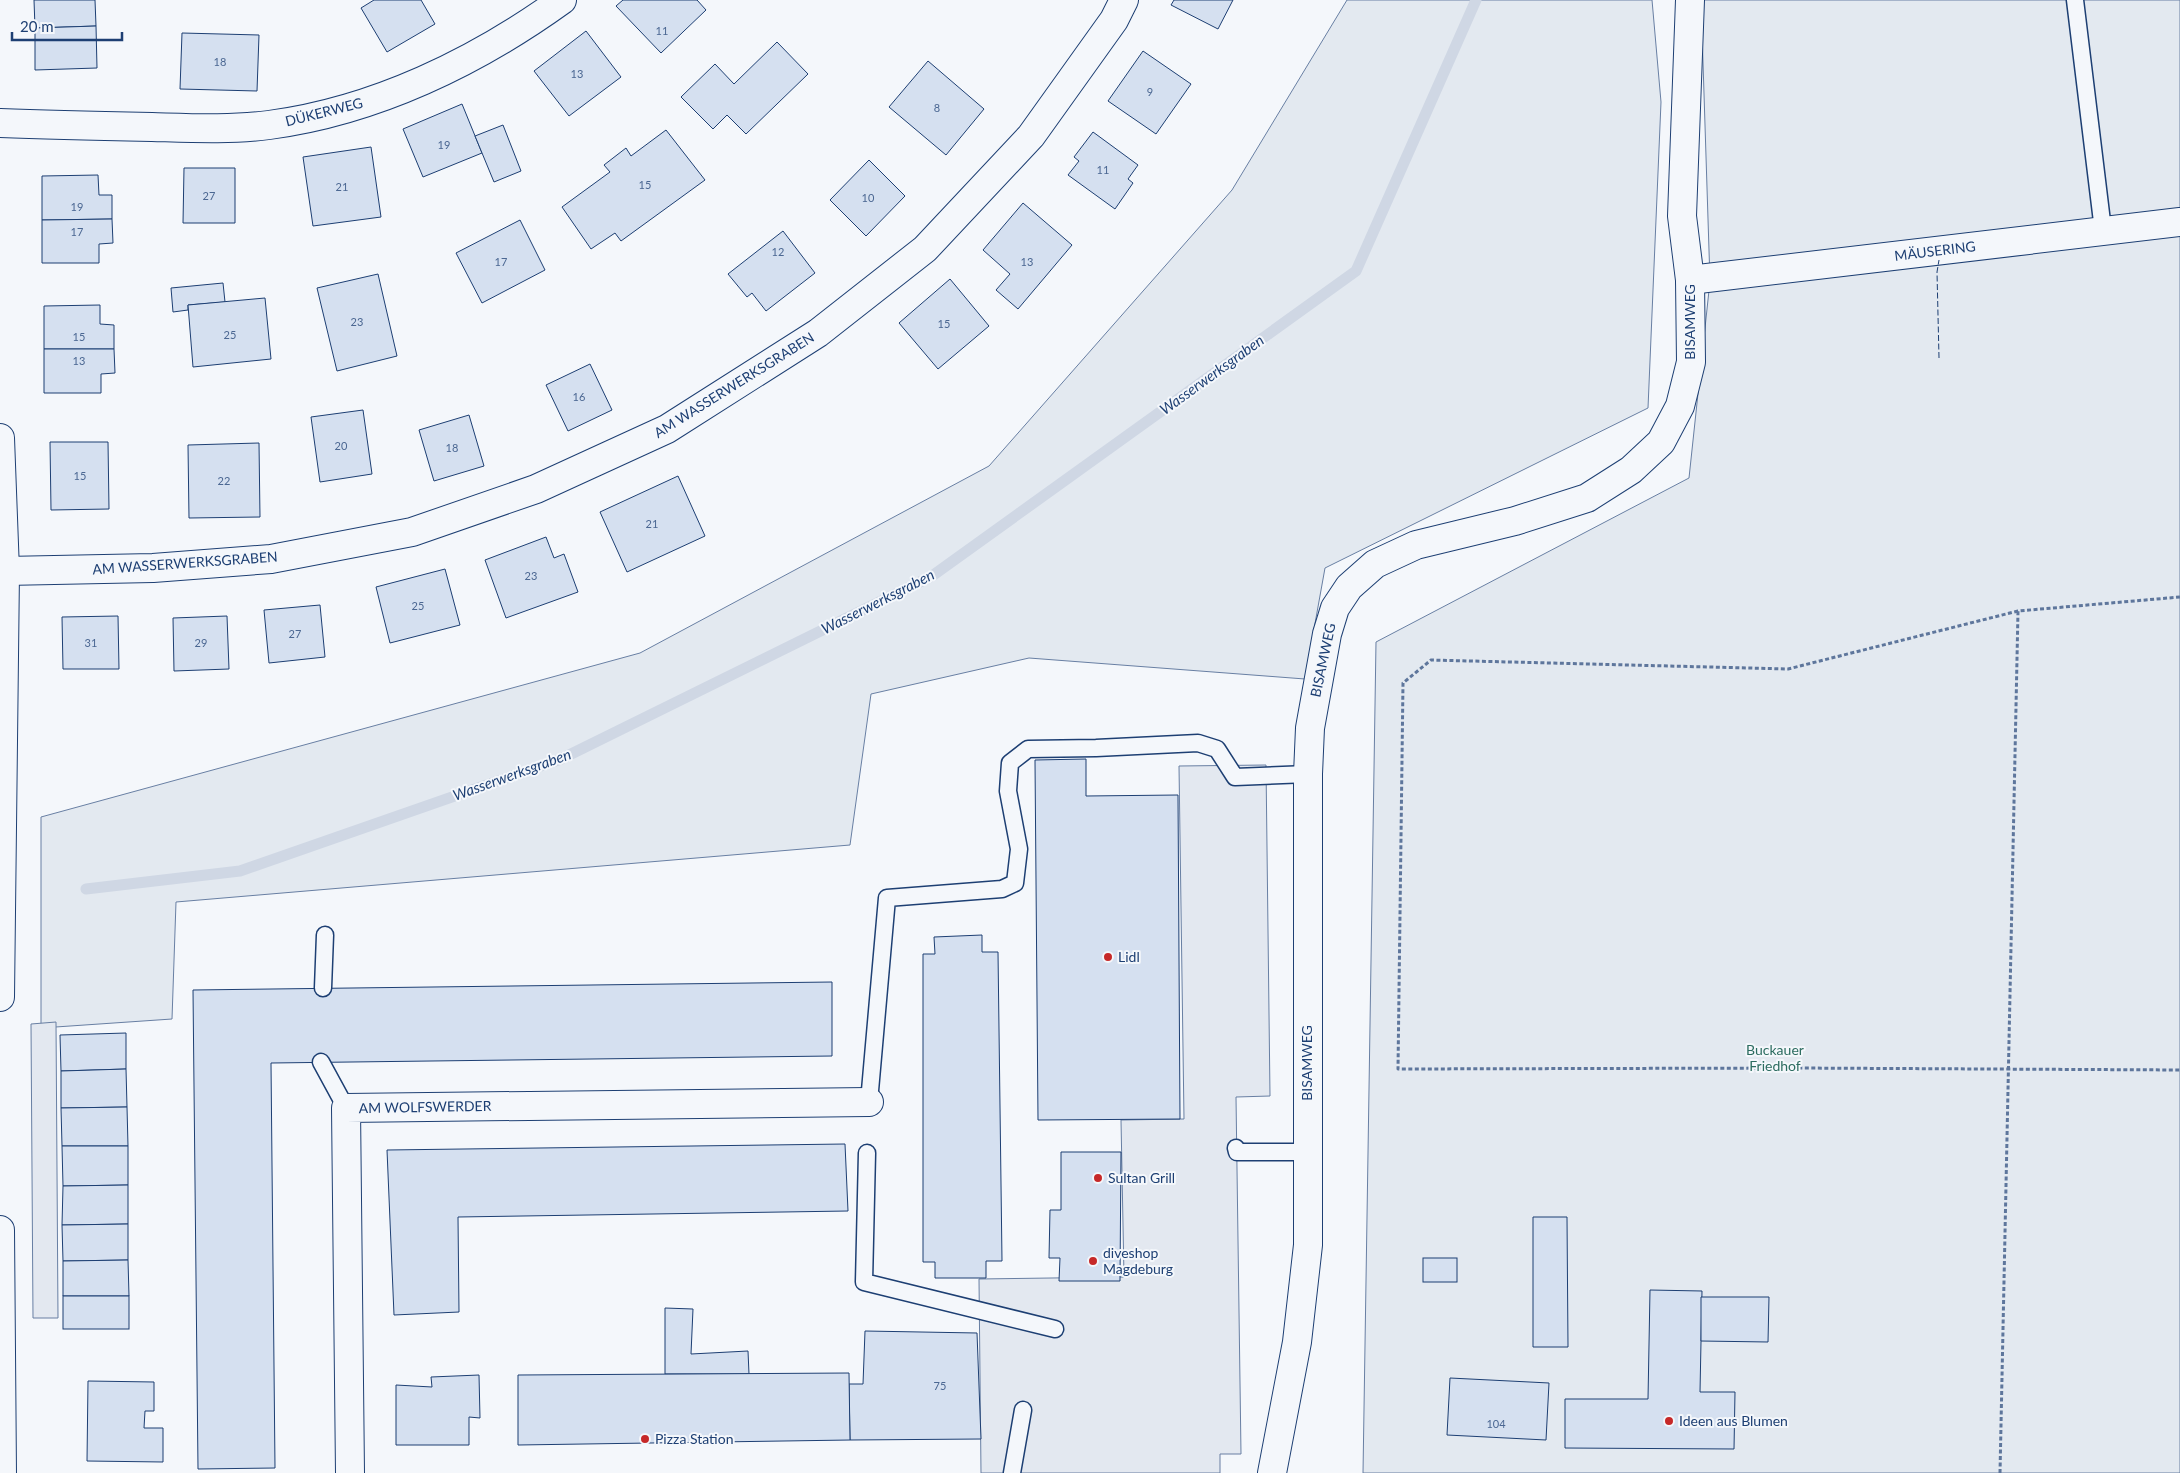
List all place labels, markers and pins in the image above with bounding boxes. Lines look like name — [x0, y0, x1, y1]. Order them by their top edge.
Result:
place label: Lidl — [1118, 948, 1140, 965]
marker: Lidl — [1102, 951, 1114, 963]
place label: Sultan Grill — [1108, 1169, 1175, 1186]
marker: Sultan Grill — [1092, 1172, 1104, 1184]
place label: diveshop Magdeburg — [1103, 1244, 1173, 1277]
marker: diveshop Magdeburg — [1087, 1255, 1099, 1267]
place label: Ideen aus Blumen — [1679, 1412, 1788, 1429]
marker: Ideen aus Blumen — [1663, 1415, 1675, 1427]
place label: Pizza Station — [655, 1430, 733, 1447]
marker: Pizza Station — [639, 1433, 651, 1445]

